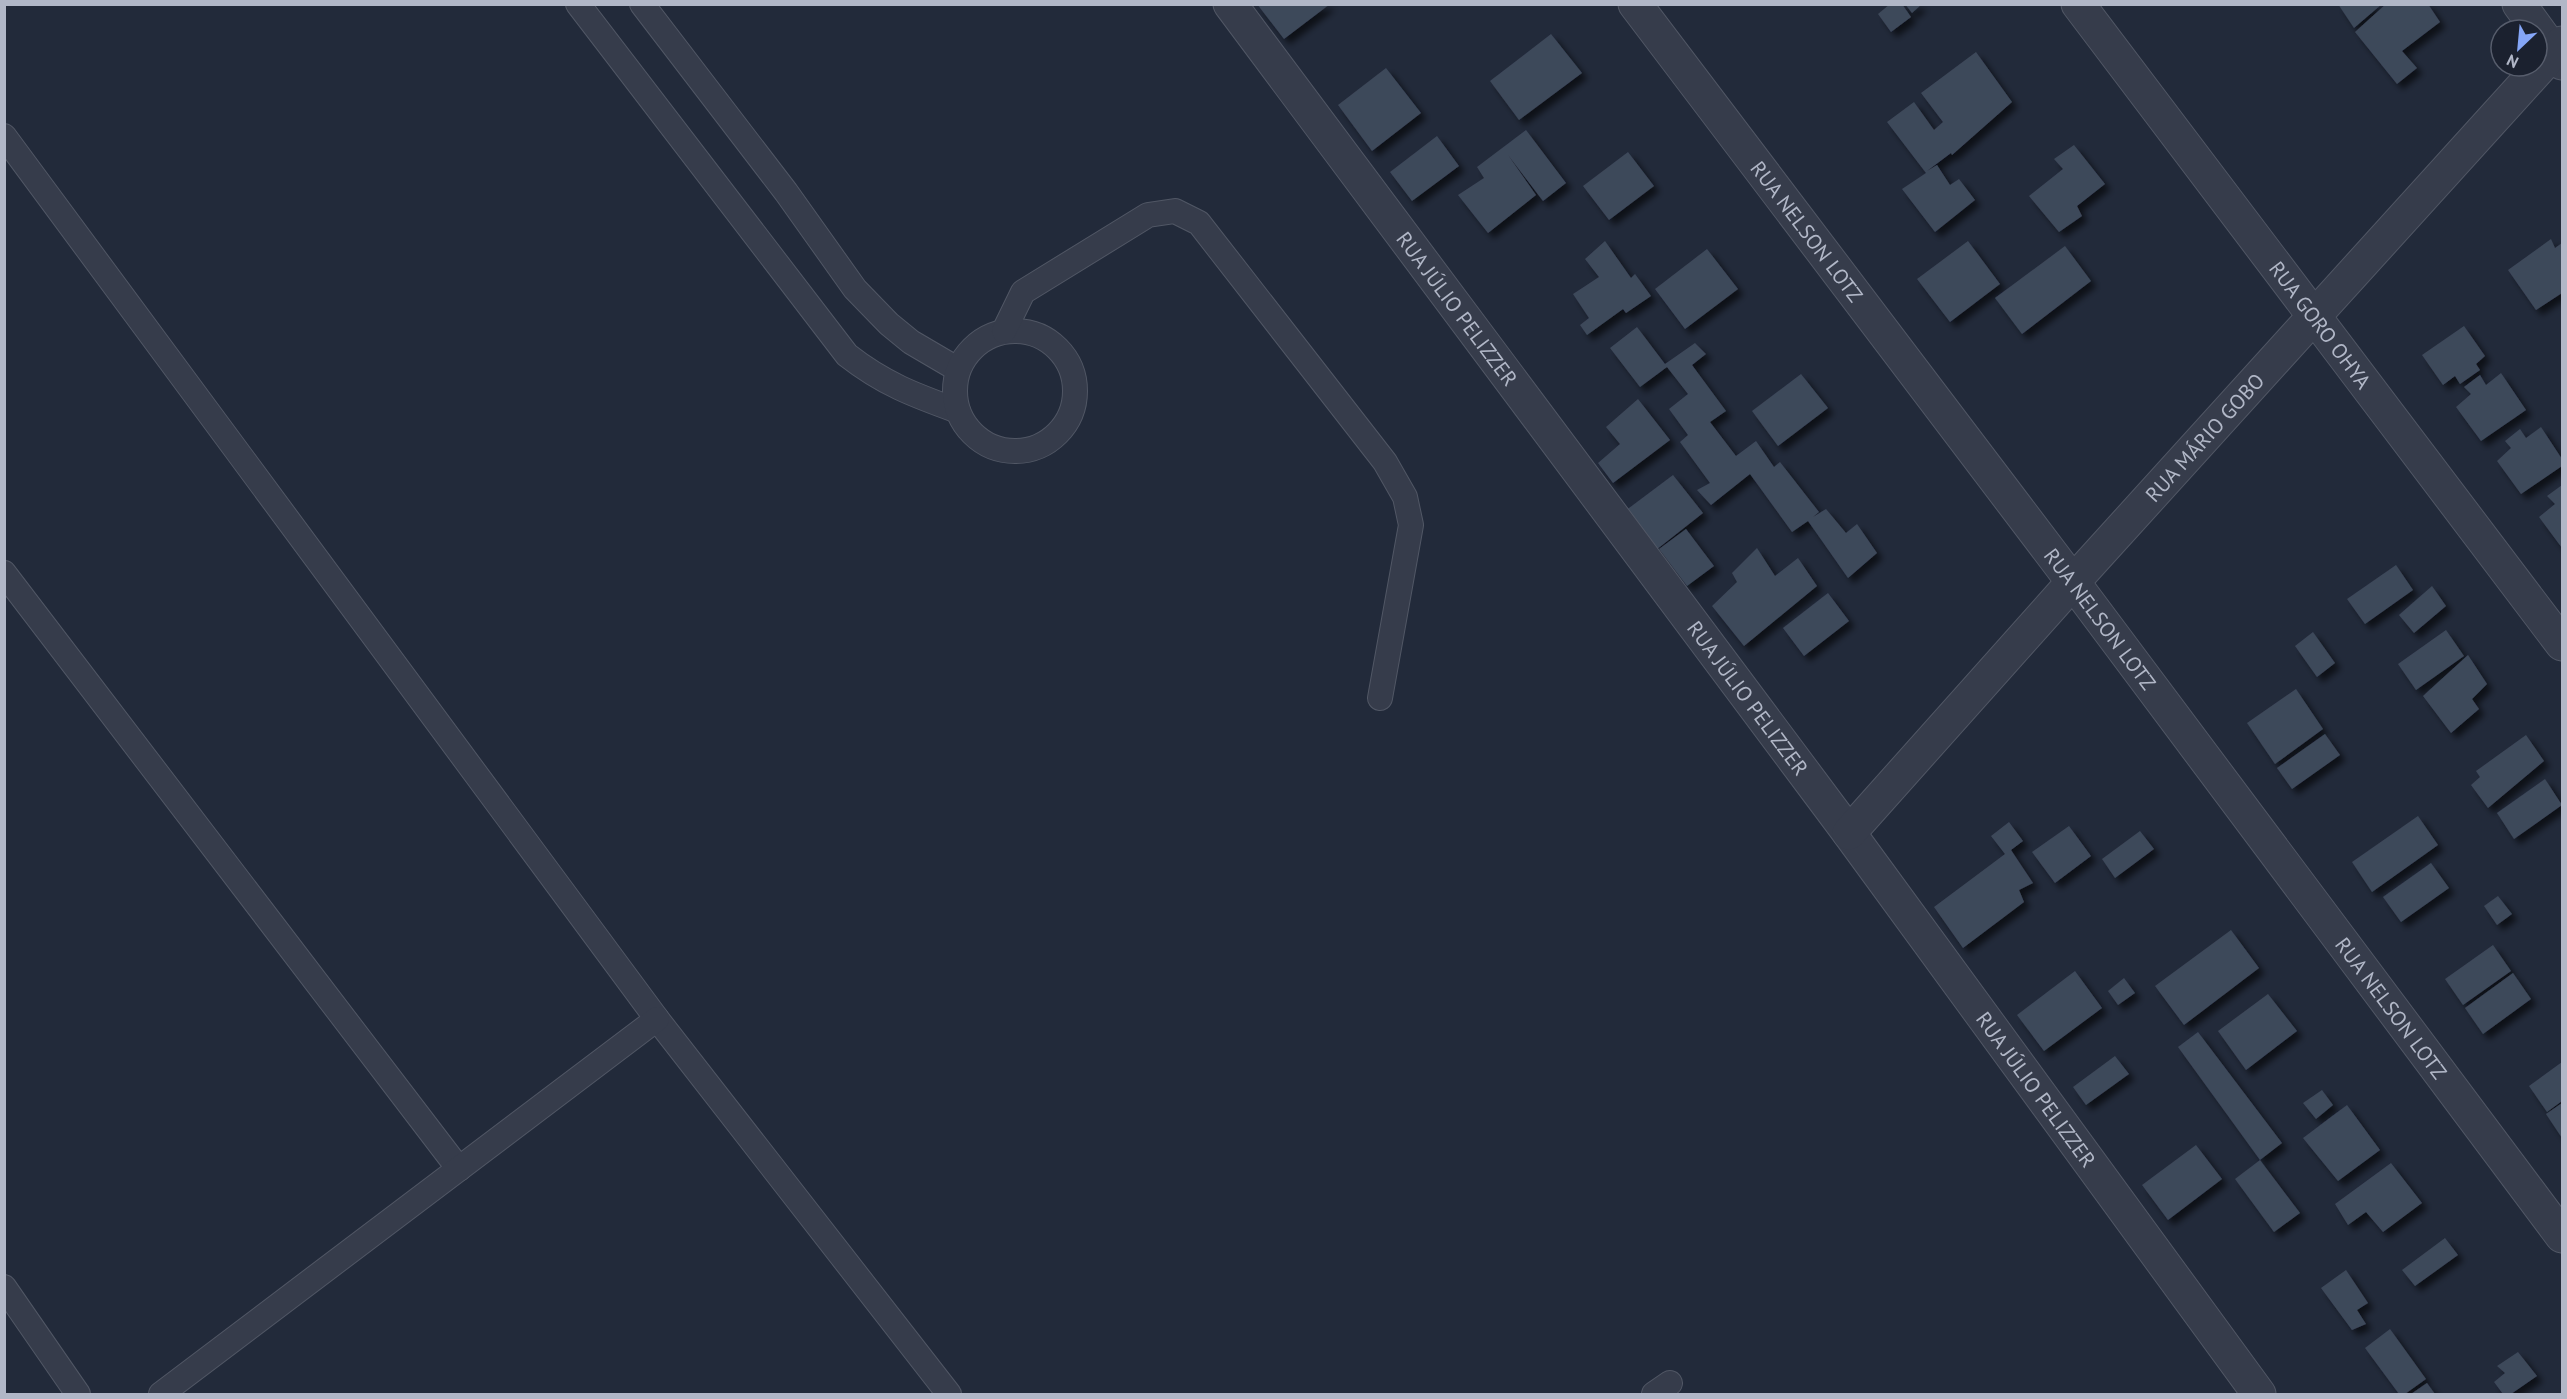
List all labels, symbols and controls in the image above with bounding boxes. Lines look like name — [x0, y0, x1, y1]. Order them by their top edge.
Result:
north arrow — [2489, 18, 2549, 78]
text: N — [2503, 50, 2522, 73]
street label: RUA NELSON LOTZ — [1745, 155, 1869, 307]
street label: RUA JÚLIO PELIZZER — [1391, 226, 1524, 391]
street label: RUA GORO OHYA — [2264, 255, 2378, 394]
street label: RUA MÁRIO GOBO — [2139, 367, 2270, 507]
street label: RUA NELSON LOTZ — [2038, 542, 2162, 695]
street label: RUA JÚLIO PELIZZER — [1682, 615, 1815, 781]
street label: RUA NELSON LOTZ — [2330, 932, 2453, 1084]
street label: RUA JÚLIO PELIZZER — [1970, 1006, 2102, 1172]

